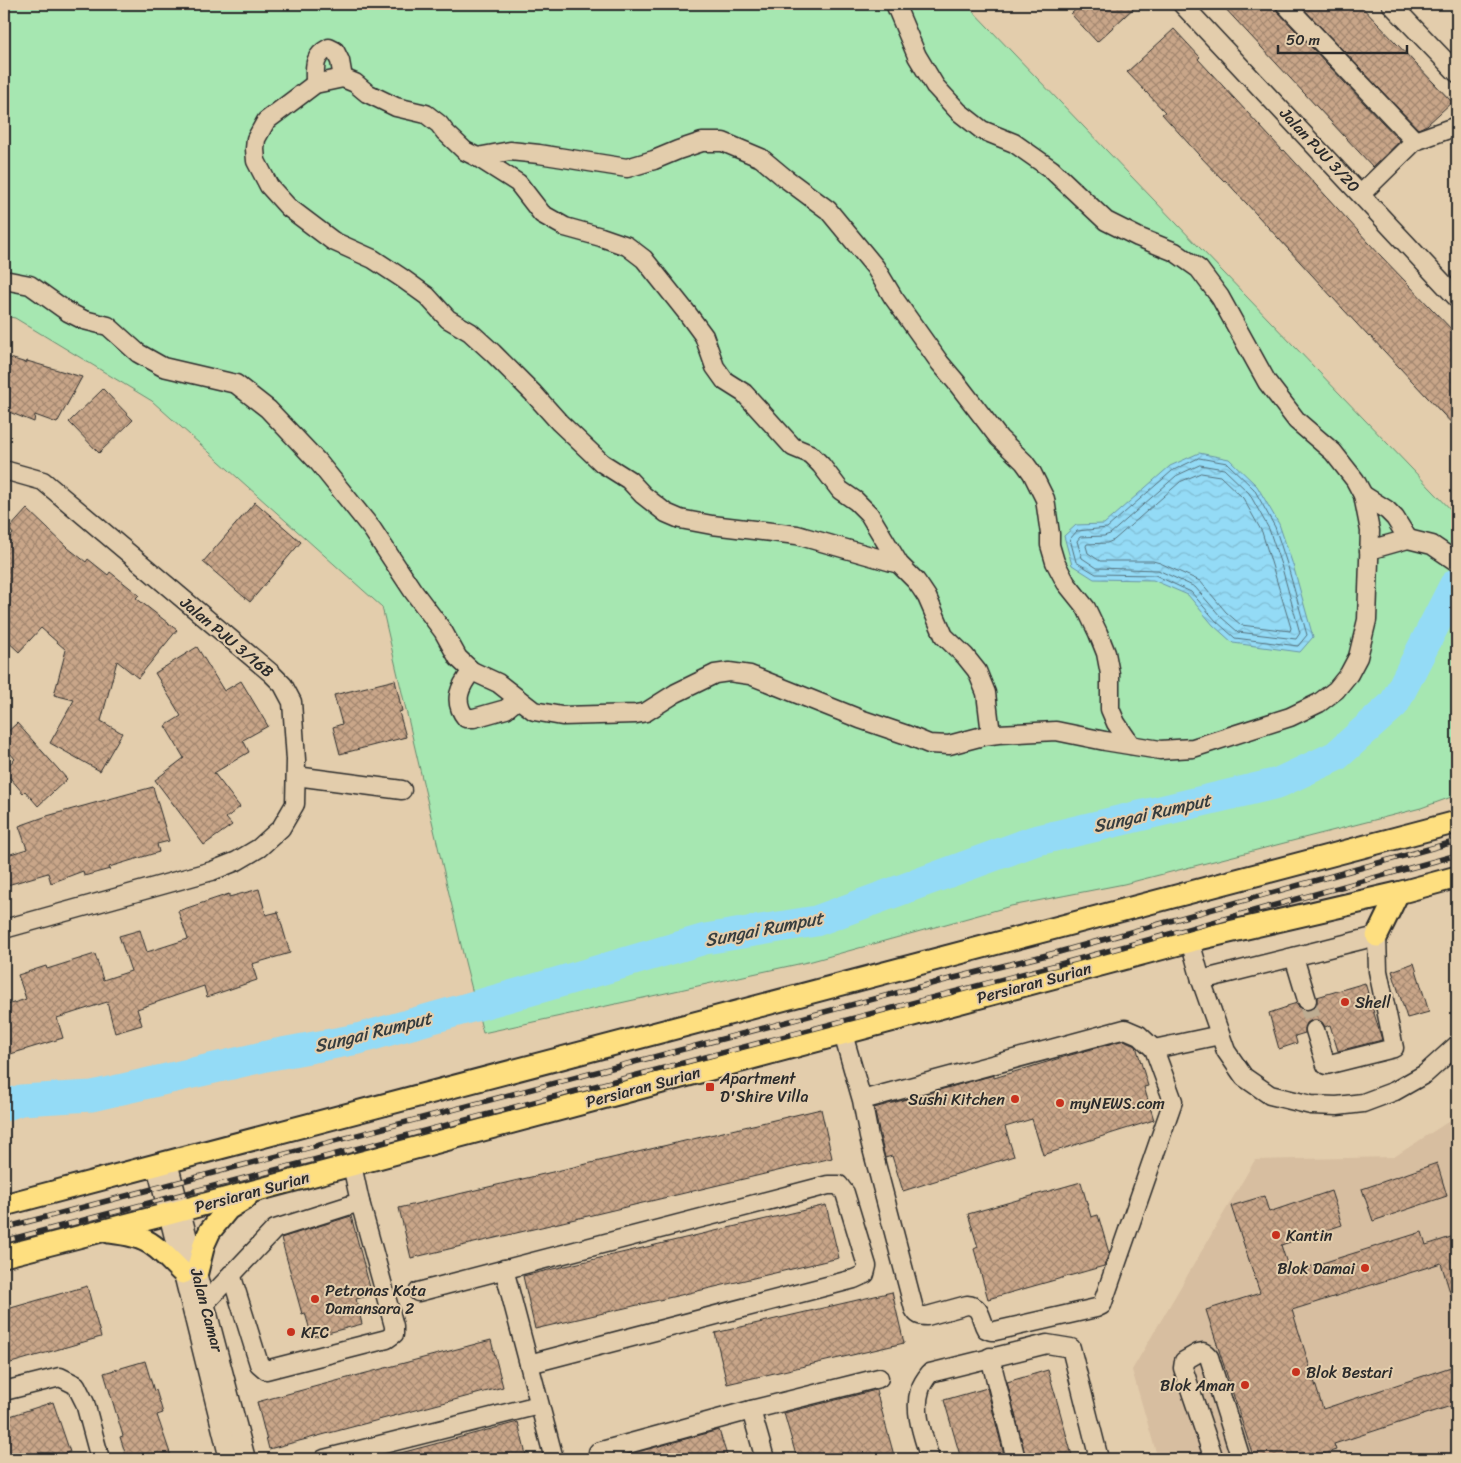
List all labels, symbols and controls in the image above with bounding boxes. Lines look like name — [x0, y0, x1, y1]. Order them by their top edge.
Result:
scale bar — [1278, 22, 1407, 54]
text: 50 m — [1286, 27, 1321, 53]
street label: Jalan PJU 3/20 — [1272, 100, 1368, 200]
street label: Jalan PJU 3/16B — [173, 588, 280, 685]
water label: Sungai Rumput — [1090, 783, 1216, 842]
water label: Sungai Rumput — [702, 901, 828, 956]
street label: Persiaran Surian — [973, 954, 1095, 1012]
place label: Shell — [1355, 988, 1391, 1017]
marker: Shell — [1339, 996, 1351, 1008]
water label: Sungai Rumput — [311, 1001, 437, 1062]
street label: Persiaran Surian — [582, 1058, 704, 1116]
place label: Apartment D'Shire Villa — [719, 1064, 808, 1111]
marker: Apartment D'Shire Villa — [704, 1081, 716, 1093]
place label: Sushi Kitchen — [908, 1085, 1005, 1114]
place label: myNEWS.com — [1070, 1089, 1165, 1118]
marker: Sushi Kitchen — [1009, 1093, 1021, 1105]
marker: myNEWS.com — [1054, 1097, 1066, 1109]
street label: Persiaran Surian — [191, 1163, 313, 1221]
place label: Kantin — [1286, 1221, 1333, 1250]
marker: Kantin — [1270, 1229, 1282, 1241]
place label: Blok Damai — [1277, 1254, 1356, 1283]
marker: Blok Damai — [1359, 1262, 1371, 1274]
street label: Jalan Camar — [182, 1264, 232, 1357]
place label: Petronas Kota Damansara 2 — [325, 1276, 427, 1323]
marker: Petronas Kota Damansara 2 — [309, 1293, 321, 1305]
place label: KFC — [301, 1318, 329, 1347]
marker: KFC — [285, 1326, 297, 1338]
place label: Blok Bestari — [1306, 1358, 1393, 1387]
marker: Blok Bestari — [1290, 1366, 1302, 1378]
place label: Blok Aman — [1160, 1371, 1235, 1400]
marker: Blok Aman — [1239, 1379, 1251, 1391]

